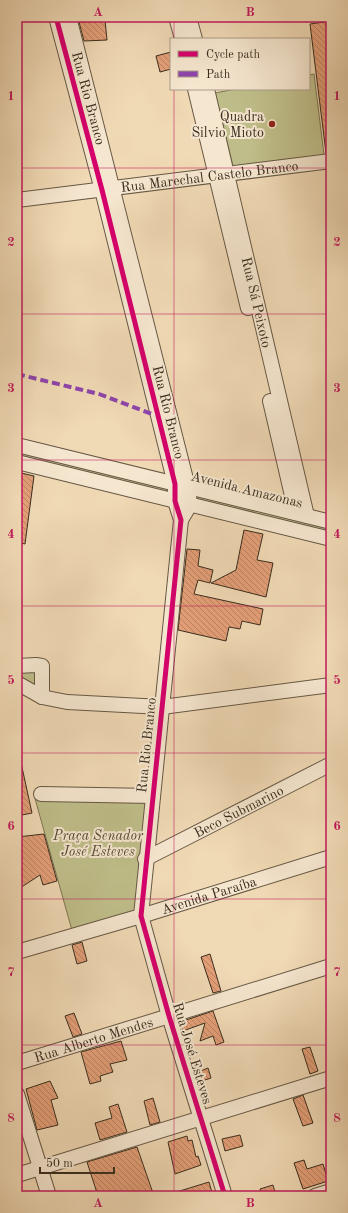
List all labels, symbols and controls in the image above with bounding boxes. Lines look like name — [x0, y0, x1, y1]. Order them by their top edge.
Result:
text: A — [93, 6, 103, 19]
text: B — [245, 6, 255, 19]
legend — [170, 38, 310, 90]
text: Cycle path — [206, 49, 261, 61]
street label: Rua Rio Branco — [69, 50, 107, 146]
text: Path — [206, 69, 231, 81]
text: 1 — [7, 90, 15, 103]
text: 1 — [333, 90, 341, 103]
place label: Quadra Silvio Mioto — [191, 110, 264, 140]
marker: Quadra Silvio Mioto — [267, 119, 277, 129]
street label: Rua Marechal Castelo Branco — [120, 159, 299, 195]
text: 2 — [7, 236, 15, 249]
text: 2 — [333, 236, 341, 249]
street label: Rua Sá Peixoto — [239, 256, 273, 349]
street label: Rua Rio Branco — [150, 364, 186, 461]
text: 3 — [7, 382, 15, 395]
text: 3 — [333, 382, 341, 395]
street label: Avenida Amazonas — [189, 469, 304, 511]
text: 4 — [7, 528, 15, 541]
text: 4 — [333, 528, 341, 541]
text: 5 — [7, 674, 15, 687]
text: 5 — [333, 674, 341, 687]
street label: Rua Rio Branco — [135, 697, 159, 794]
street label: Beco Submarino — [192, 783, 286, 841]
text: 6 — [7, 820, 15, 833]
text: 6 — [333, 820, 341, 833]
park label: Praça Senador José Esteves — [52, 829, 144, 859]
street label: Avenida Paraíba — [160, 875, 258, 917]
text: 7 — [7, 966, 15, 979]
text: 7 — [333, 966, 341, 979]
street label: Rua José Esteves — [170, 1001, 214, 1106]
street label: Rua Alberto Mendes — [33, 1015, 155, 1065]
text: 8 — [7, 1112, 15, 1125]
text: 8 — [333, 1112, 341, 1125]
scale bar — [40, 1149, 114, 1175]
text: 50 m — [46, 1157, 73, 1170]
text: A — [93, 1197, 103, 1210]
text: B — [245, 1197, 255, 1210]

